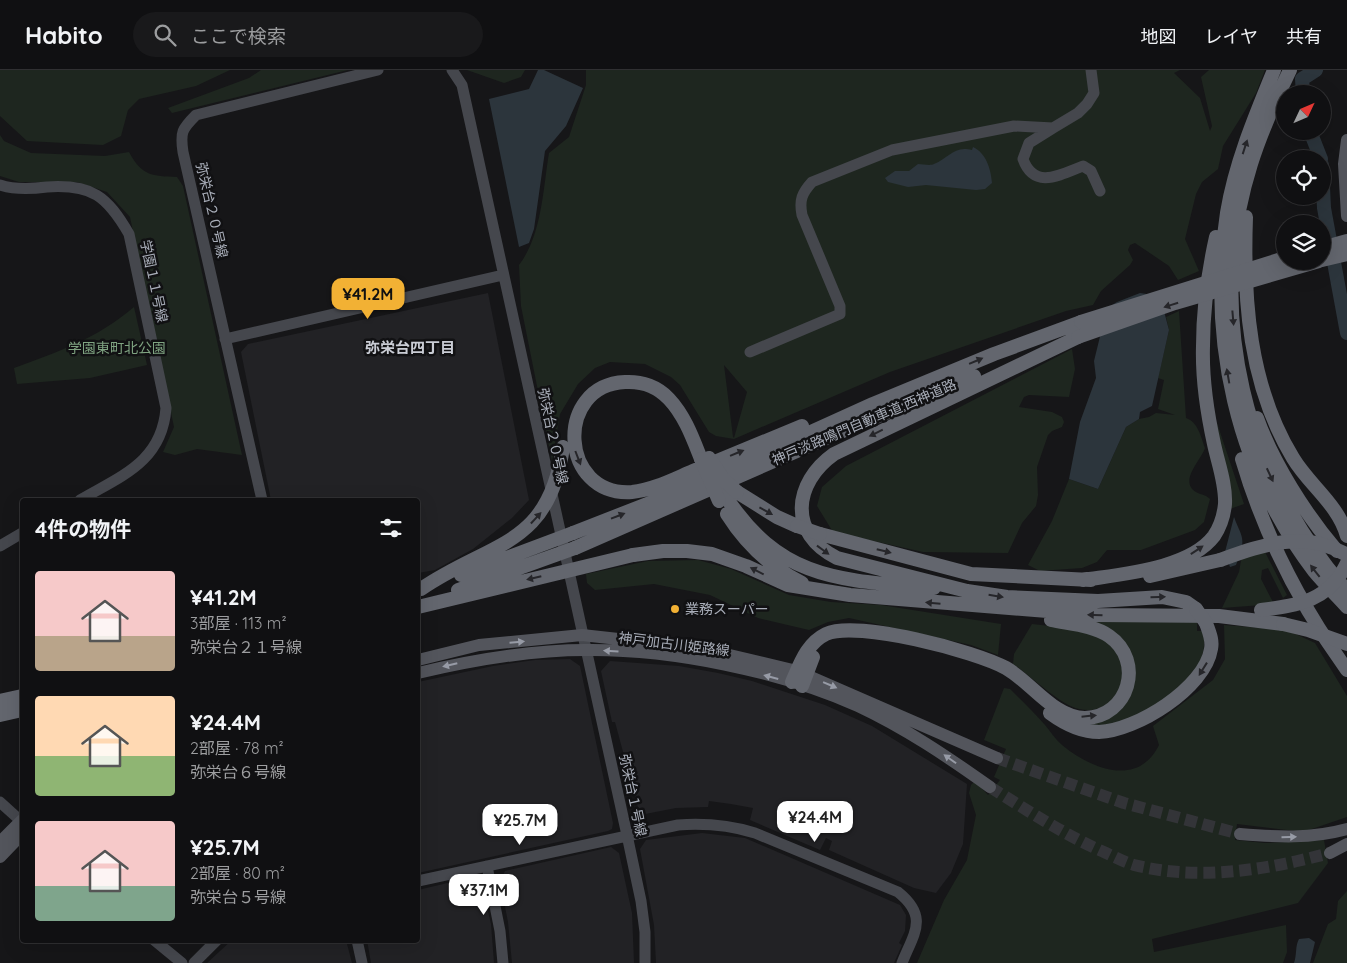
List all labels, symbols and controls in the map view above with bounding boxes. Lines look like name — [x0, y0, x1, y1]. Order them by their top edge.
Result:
search box — [133, 12, 483, 57]
text: Habito — [25, 20, 103, 50]
icon: search — [151, 21, 179, 49]
text: ここで検索 — [191, 24, 286, 48]
text: 地図 — [1141, 25, 1177, 48]
text: レイヤ — [1205, 25, 1258, 48]
text: 共有 — [1286, 25, 1322, 48]
north arrow — [1276, 85, 1331, 140]
map controls — [1276, 85, 1331, 270]
one-way arrow — [1241, 139, 1249, 154]
button: locate — [1276, 150, 1331, 205]
street label: 弥栄台２０号線 — [192, 160, 232, 260]
button: layers — [1276, 215, 1331, 270]
street label: 学園１１号線 — [136, 238, 172, 324]
pin: ¥41.2M — [327, 278, 409, 320]
text: ¥41.2M — [343, 284, 393, 304]
one-way arrow — [1164, 301, 1179, 309]
one-way arrow — [1229, 310, 1237, 326]
district label: 弥栄台四丁目 — [365, 338, 455, 357]
park label: 学園東町北公園 — [68, 339, 166, 357]
one-way arrow — [969, 357, 983, 365]
one-way arrow — [1223, 368, 1231, 384]
street label: 神戸淡路鳴門自動車道;西神道路 — [769, 375, 959, 469]
street label: 弥栄台２０号線 — [534, 386, 572, 486]
one-way arrow — [869, 429, 883, 437]
one-way arrow — [729, 449, 744, 456]
one-way arrow — [575, 451, 582, 466]
one-way arrow — [1267, 468, 1275, 482]
one-way arrow — [759, 507, 772, 516]
one-way arrow — [611, 511, 625, 519]
one-way arrow — [530, 512, 542, 524]
icon: filters — [377, 514, 405, 542]
text: 4件の物件 — [35, 516, 131, 542]
one-way arrow — [816, 544, 829, 555]
one-way arrow — [1190, 545, 1204, 554]
one-way arrow — [877, 547, 892, 555]
one-way arrow — [1309, 564, 1320, 577]
one-way arrow — [750, 567, 765, 575]
one-way arrow — [527, 574, 542, 582]
text: ¥41.2M — [190, 584, 257, 610]
icon: home — [75, 591, 135, 651]
one-way arrow — [988, 592, 1004, 600]
one-way arrow — [1150, 593, 1166, 601]
one-way arrow — [925, 599, 941, 607]
place label: 業務スーパー — [685, 600, 769, 618]
marker: 業務スーパー — [669, 603, 681, 615]
one-way arrow — [1087, 611, 1103, 619]
text: 3部屋 · 113 m² — [190, 613, 287, 633]
street label: 神戸加古川姫路線 — [617, 628, 731, 660]
text: 弥栄台２１号線 — [190, 637, 302, 657]
one-way arrow — [509, 637, 525, 645]
one-way arrow — [603, 647, 619, 655]
one-way arrow — [442, 661, 457, 669]
one-way arrow — [1198, 663, 1207, 676]
one-way arrow — [764, 673, 779, 681]
one-way arrow — [823, 681, 837, 689]
text: ¥24.4M — [190, 709, 261, 735]
one-way arrow — [1082, 712, 1098, 720]
icon: home — [75, 716, 135, 776]
text: 2部屋 · 78 m² — [190, 738, 284, 758]
street label: 弥栄台１号線 — [615, 752, 651, 838]
one-way arrow — [943, 754, 957, 764]
text: 弥栄台６号線 — [190, 762, 286, 782]
pin: ¥24.4M — [774, 800, 856, 843]
pin: ¥25.7M — [479, 804, 561, 846]
text: ¥24.4M — [788, 807, 842, 827]
text: ¥25.7M — [493, 810, 547, 830]
one-way arrow — [1281, 833, 1297, 841]
text: ¥25.7M — [190, 834, 260, 860]
icon: home — [75, 841, 135, 901]
text: 2部屋 · 80 m² — [190, 863, 285, 883]
pin: ¥37.1M — [443, 874, 525, 916]
text: ¥37.1M — [460, 880, 508, 900]
text: 弥栄台５号線 — [190, 887, 286, 907]

